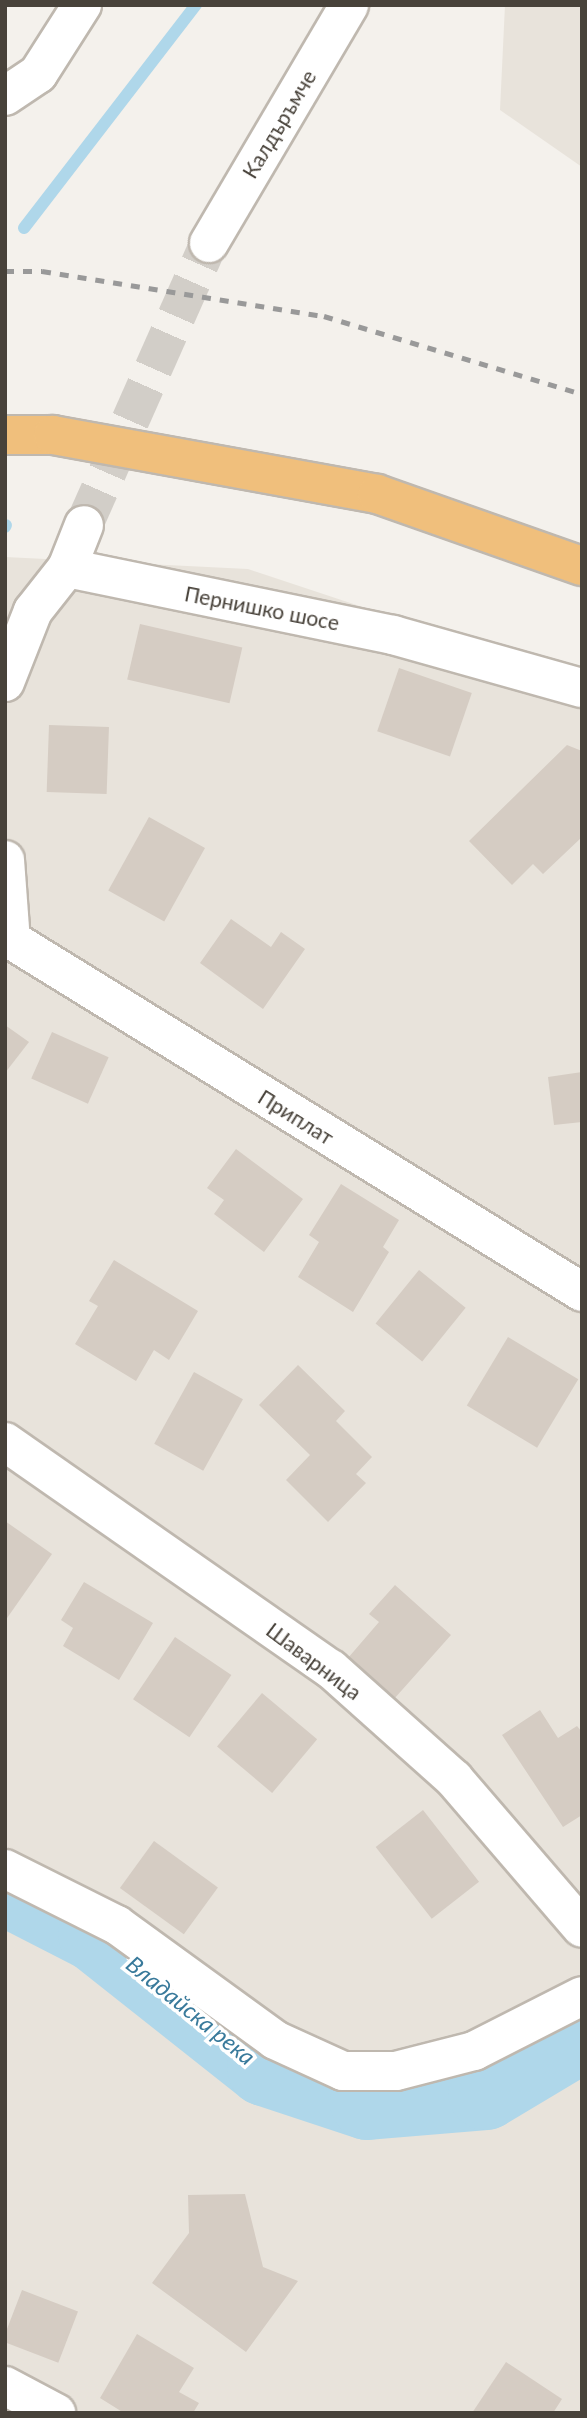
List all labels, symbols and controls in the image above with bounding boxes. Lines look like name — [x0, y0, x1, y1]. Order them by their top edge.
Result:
street label: Калдъръмче — [237, 65, 321, 183]
street label: Пернишко шосе — [183, 581, 341, 635]
street label: Приплат — [254, 1084, 338, 1150]
street label: Шаварница — [262, 1617, 366, 1705]
water label: Владайска река — [121, 1950, 261, 2070]

